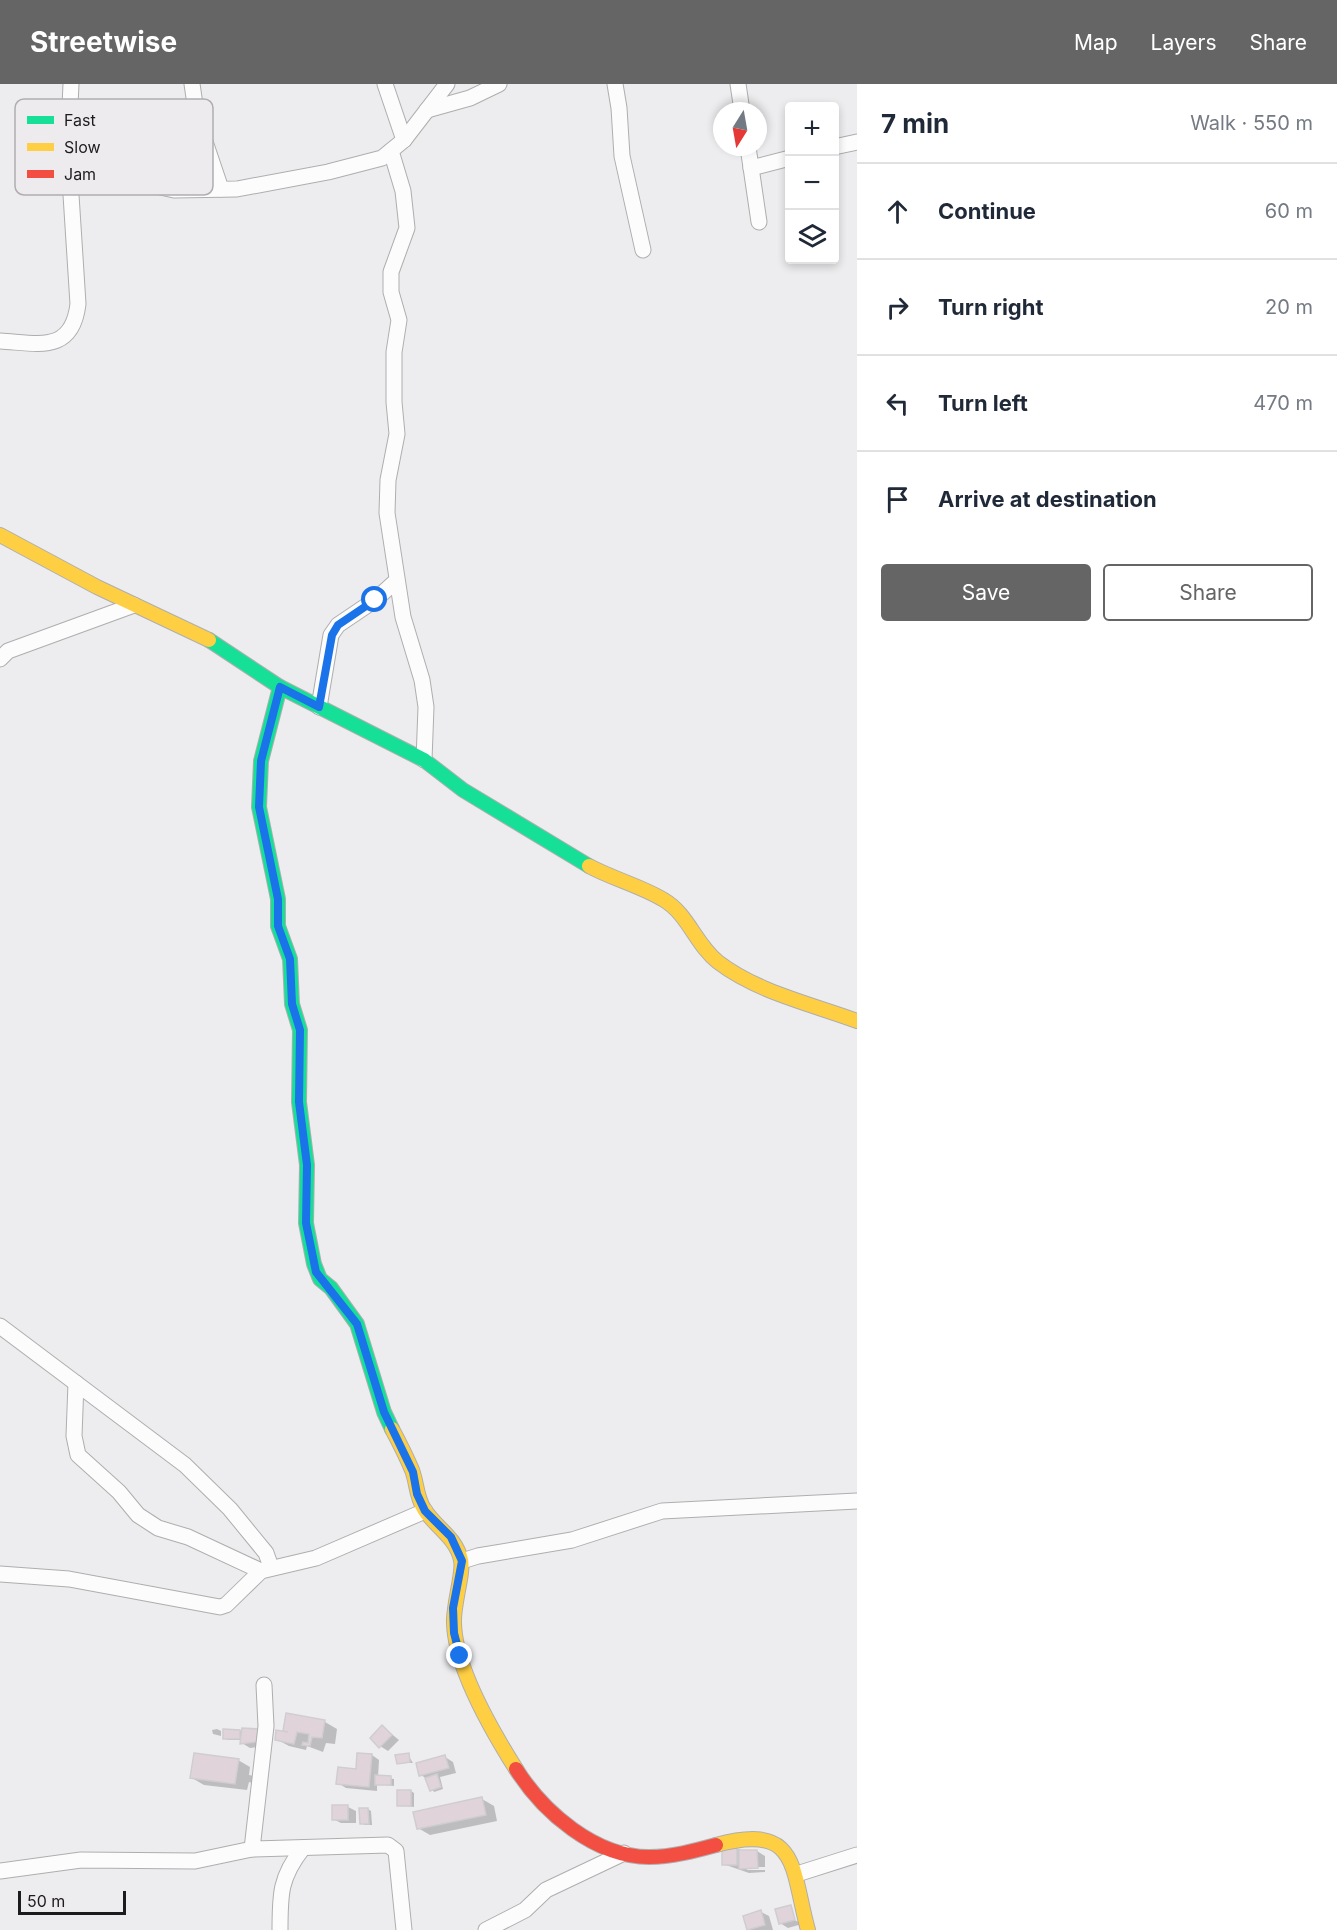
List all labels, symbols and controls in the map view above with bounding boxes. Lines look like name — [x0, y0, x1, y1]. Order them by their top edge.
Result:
text: Streetwise — [30, 25, 177, 59]
text: Map — [1074, 30, 1118, 55]
text: Layers — [1151, 30, 1217, 55]
text: Share — [1250, 30, 1307, 55]
legend — [15, 99, 213, 195]
north arrow — [713, 102, 767, 156]
map controls — [785, 102, 839, 264]
button: + — [785, 102, 839, 156]
text: 7 min — [881, 108, 949, 139]
text: Fast — [64, 110, 96, 130]
text: Walk · 550 m — [1190, 111, 1313, 135]
text: Slow — [64, 137, 101, 157]
button: − — [785, 156, 839, 210]
text: Jam — [64, 164, 96, 184]
icon: ahead — [881, 195, 914, 228]
text: Continue — [938, 198, 1036, 224]
text: 60 m — [1265, 199, 1313, 223]
button: layers — [785, 210, 839, 264]
icon: right — [881, 291, 914, 324]
text: Turn right — [938, 294, 1044, 320]
text: 20 m — [1265, 295, 1313, 319]
icon: left — [881, 387, 914, 420]
text: Turn left — [938, 390, 1028, 416]
text: 470 m — [1253, 391, 1313, 415]
icon: arrive — [881, 483, 914, 516]
text: Arrive at destination — [938, 486, 1157, 512]
button: Save — [881, 564, 1091, 621]
button: Share — [1103, 564, 1313, 621]
route start — [361, 586, 387, 612]
route end — [446, 1642, 472, 1668]
scale bar — [18, 1888, 126, 1916]
text: 50 m — [27, 1891, 65, 1911]

